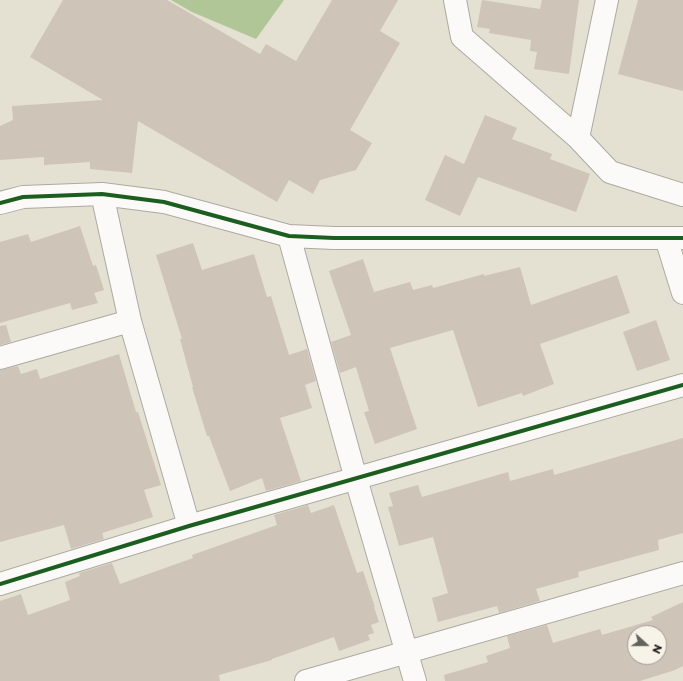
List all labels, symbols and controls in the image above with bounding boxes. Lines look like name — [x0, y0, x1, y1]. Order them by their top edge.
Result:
north arrow — [627, 625, 667, 665]
text: N — [648, 642, 667, 656]

